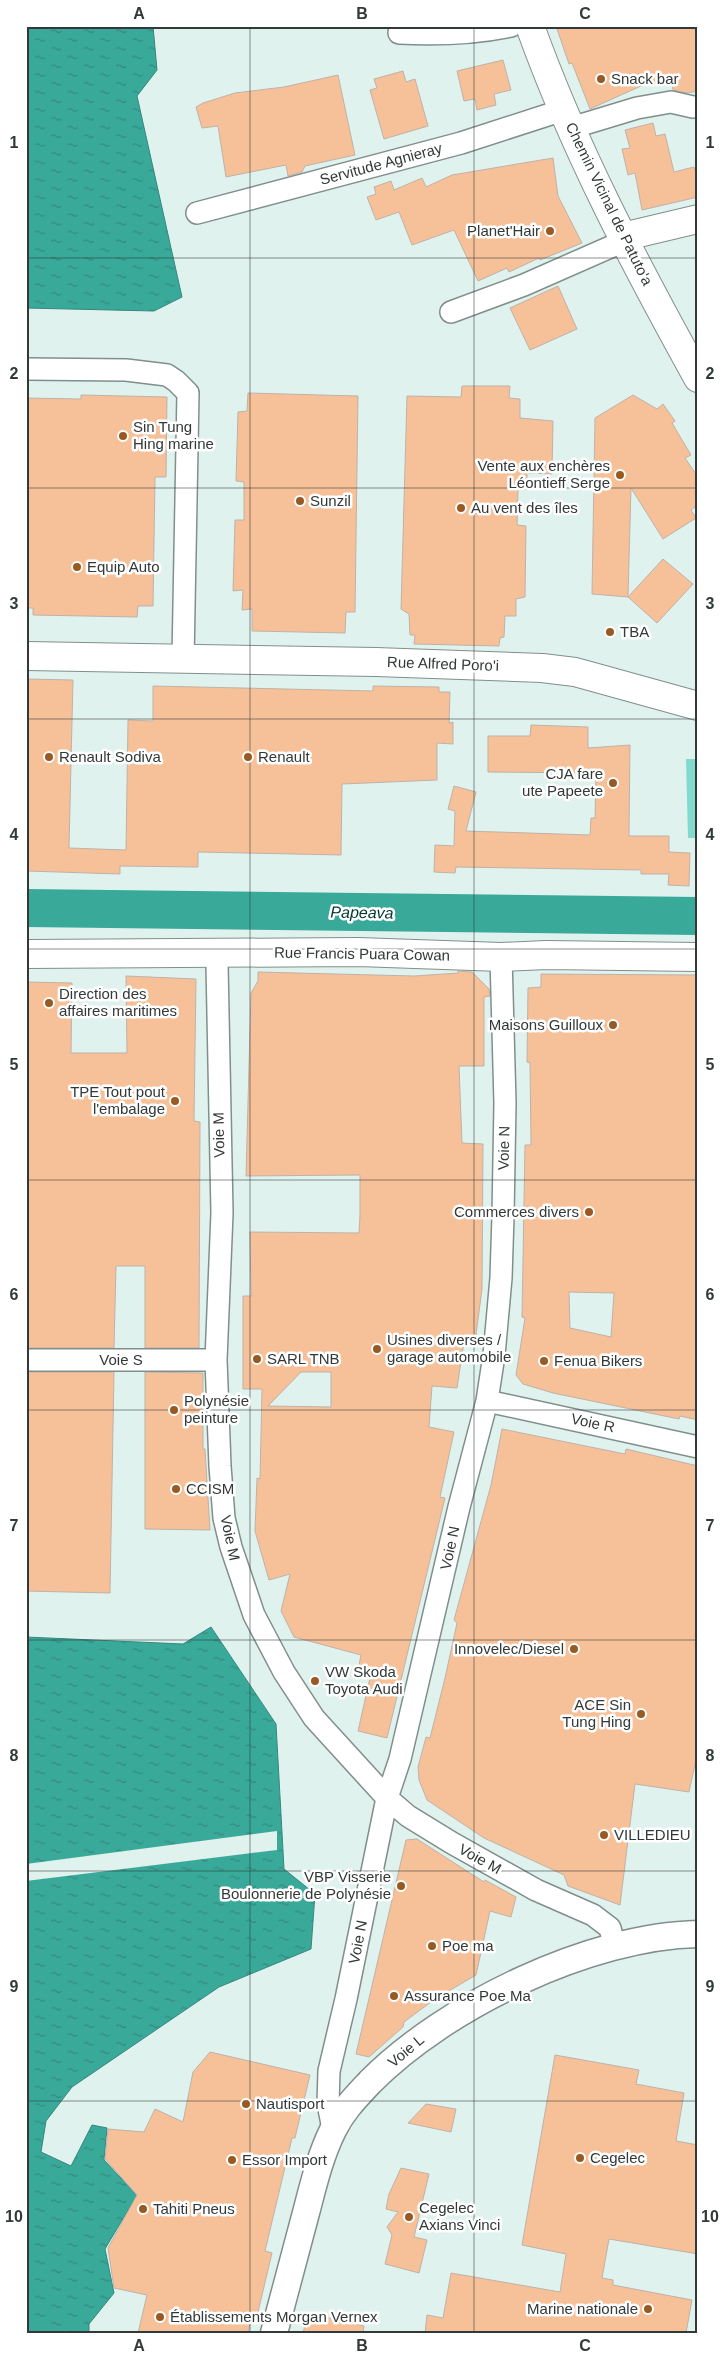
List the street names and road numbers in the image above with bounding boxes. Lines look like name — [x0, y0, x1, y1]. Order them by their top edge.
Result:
street label: Chemin Vicinal de Patuto'a — [562, 119, 657, 289]
street label: Servitude Agnieray — [318, 139, 444, 188]
street label: Rue Alfred Poro'i — [387, 653, 499, 674]
street label: Rue Francis Puara Cowan — [274, 943, 450, 964]
street label: Voie M — [210, 1112, 227, 1158]
street label: Voie N — [495, 1126, 512, 1170]
street label: Voie S — [99, 1351, 143, 1368]
street label: Voie R — [570, 1410, 617, 1435]
street label: Voie M — [217, 1514, 244, 1562]
street label: Voie N — [437, 1525, 462, 1571]
street label: Voie M — [456, 1840, 504, 1877]
street label: Voie N — [345, 1919, 370, 1965]
street label: Voie L — [384, 2031, 427, 2071]

